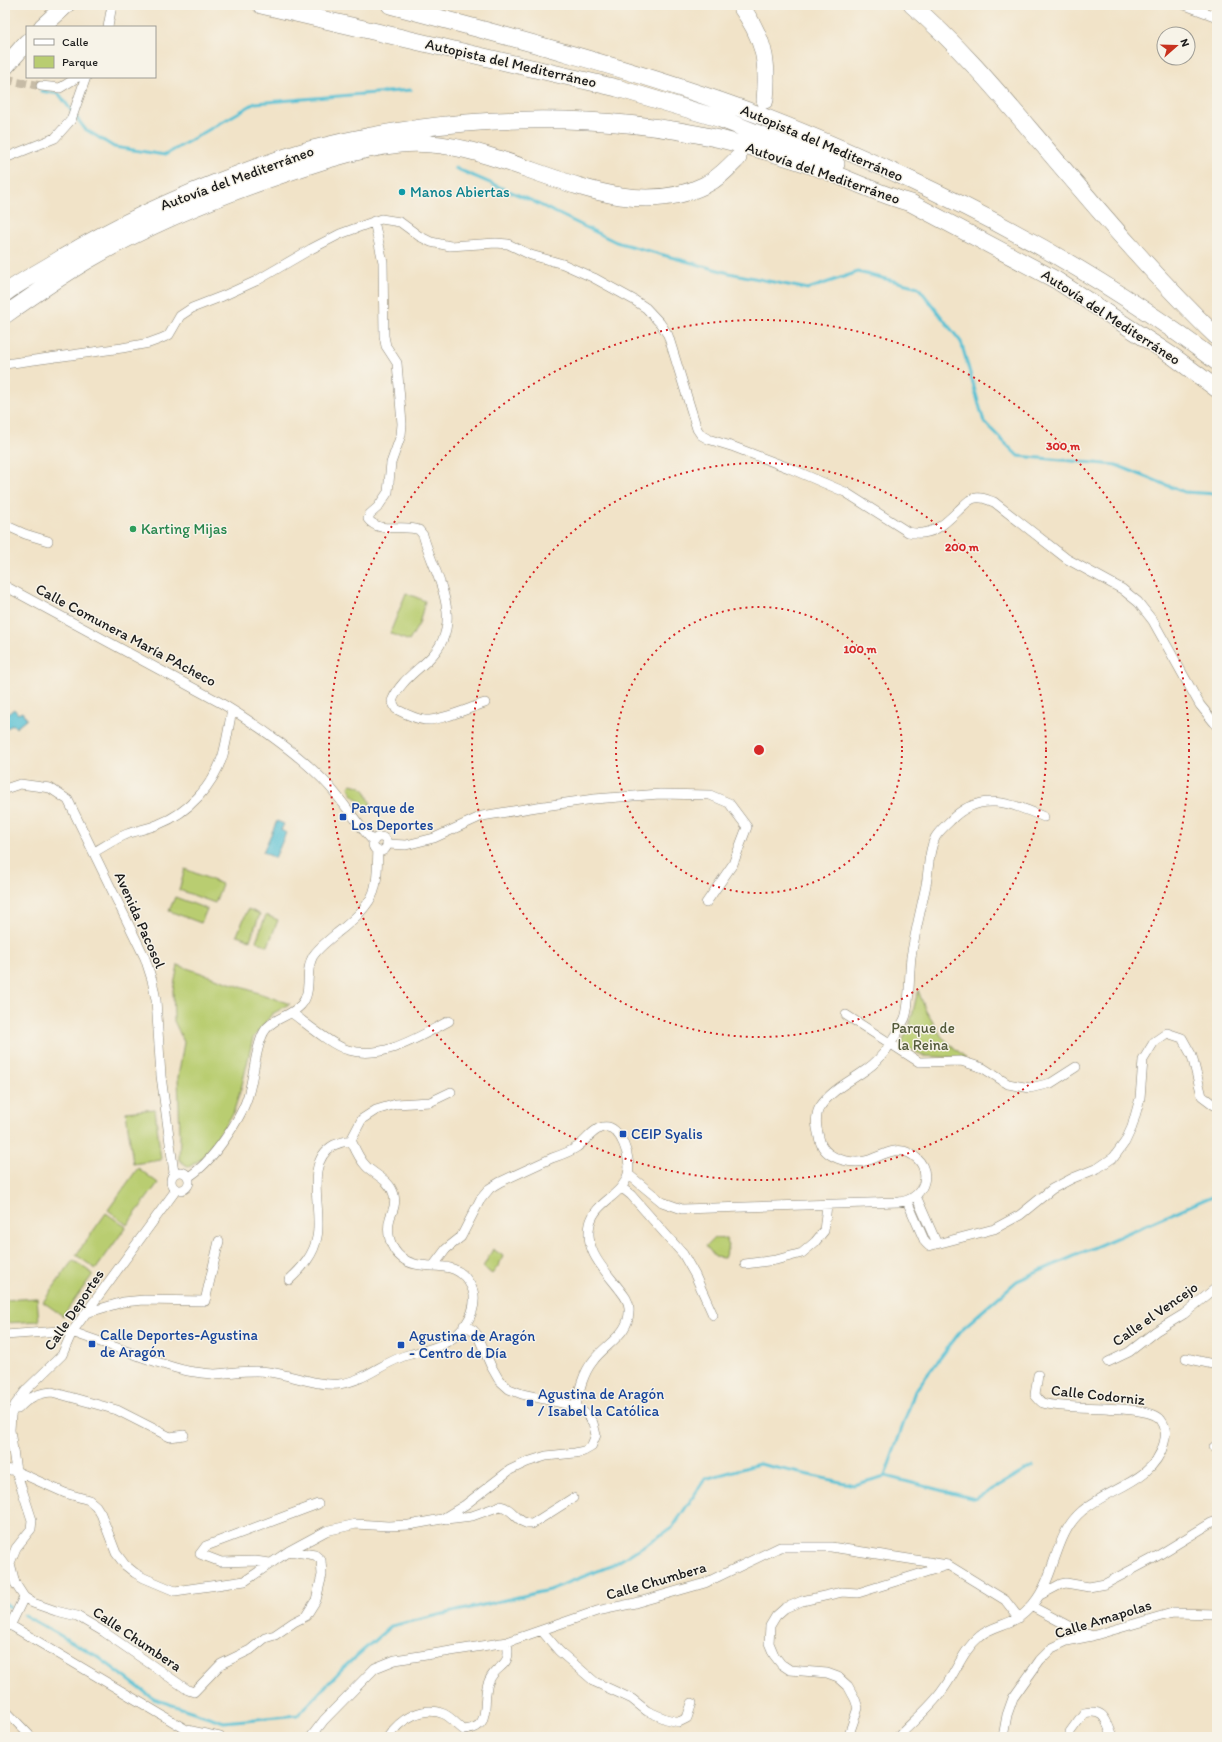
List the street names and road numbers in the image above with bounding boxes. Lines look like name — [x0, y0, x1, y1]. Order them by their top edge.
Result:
street label: Autopista del Mediterráneo — [424, 35, 598, 91]
street label: Autopista del Mediterráneo — [738, 101, 906, 185]
street label: Autovía del Mediterráneo — [743, 138, 903, 208]
street label: Autovía del Mediterráneo — [158, 142, 316, 214]
street label: Autovía del Mediterráneo — [1038, 265, 1184, 369]
street label: Calle Comunera María PAcheco — [33, 580, 219, 690]
street label: Avenida Pacosol — [111, 869, 170, 972]
street label: Calle Deportes — [40, 1266, 108, 1354]
street label: Calle el Vencejo — [1109, 1278, 1201, 1350]
street label: Calle Codorniz — [1050, 1381, 1146, 1409]
street label: Calle Chumbera — [604, 1558, 709, 1604]
street label: Calle Amapolas — [1052, 1596, 1154, 1642]
street label: Calle Chumbera — [89, 1603, 185, 1676]

